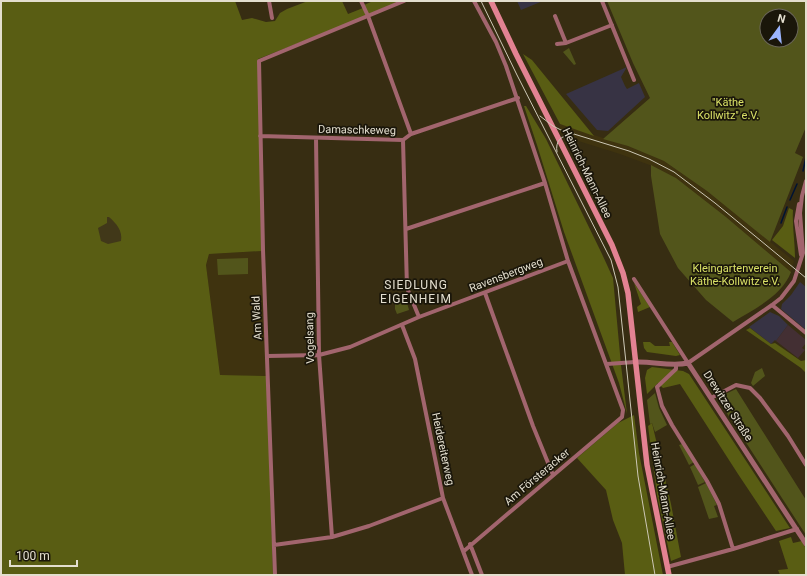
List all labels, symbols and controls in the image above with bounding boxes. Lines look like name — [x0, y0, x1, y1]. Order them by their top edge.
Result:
north arrow — [759, 8, 799, 48]
text: N — [776, 12, 787, 26]
park label: "Käthe Kollwitz" e.V. — [697, 96, 759, 122]
street label: Damaschkeweg — [318, 123, 396, 137]
street label: Heinrich-Mann-Allee — [560, 126, 615, 220]
street label: Ravensbergweg — [467, 255, 545, 295]
park label: Kleingartenverein Käthe-Kollwitz e.V. — [690, 262, 780, 288]
district label: SIEDLUNG EIGENHEIM — [380, 278, 452, 306]
street label: Am Wald — [249, 296, 265, 340]
street label: Vogelsang — [303, 312, 317, 364]
street label: Drewitzer Straße — [701, 369, 756, 444]
street label: Heidereiterweg — [429, 411, 457, 487]
street label: Heinrich-Mann-Allee — [648, 441, 678, 541]
street label: Am Försteracker — [502, 446, 572, 508]
scale bar — [10, 542, 77, 568]
text: 100 m — [16, 549, 50, 563]

